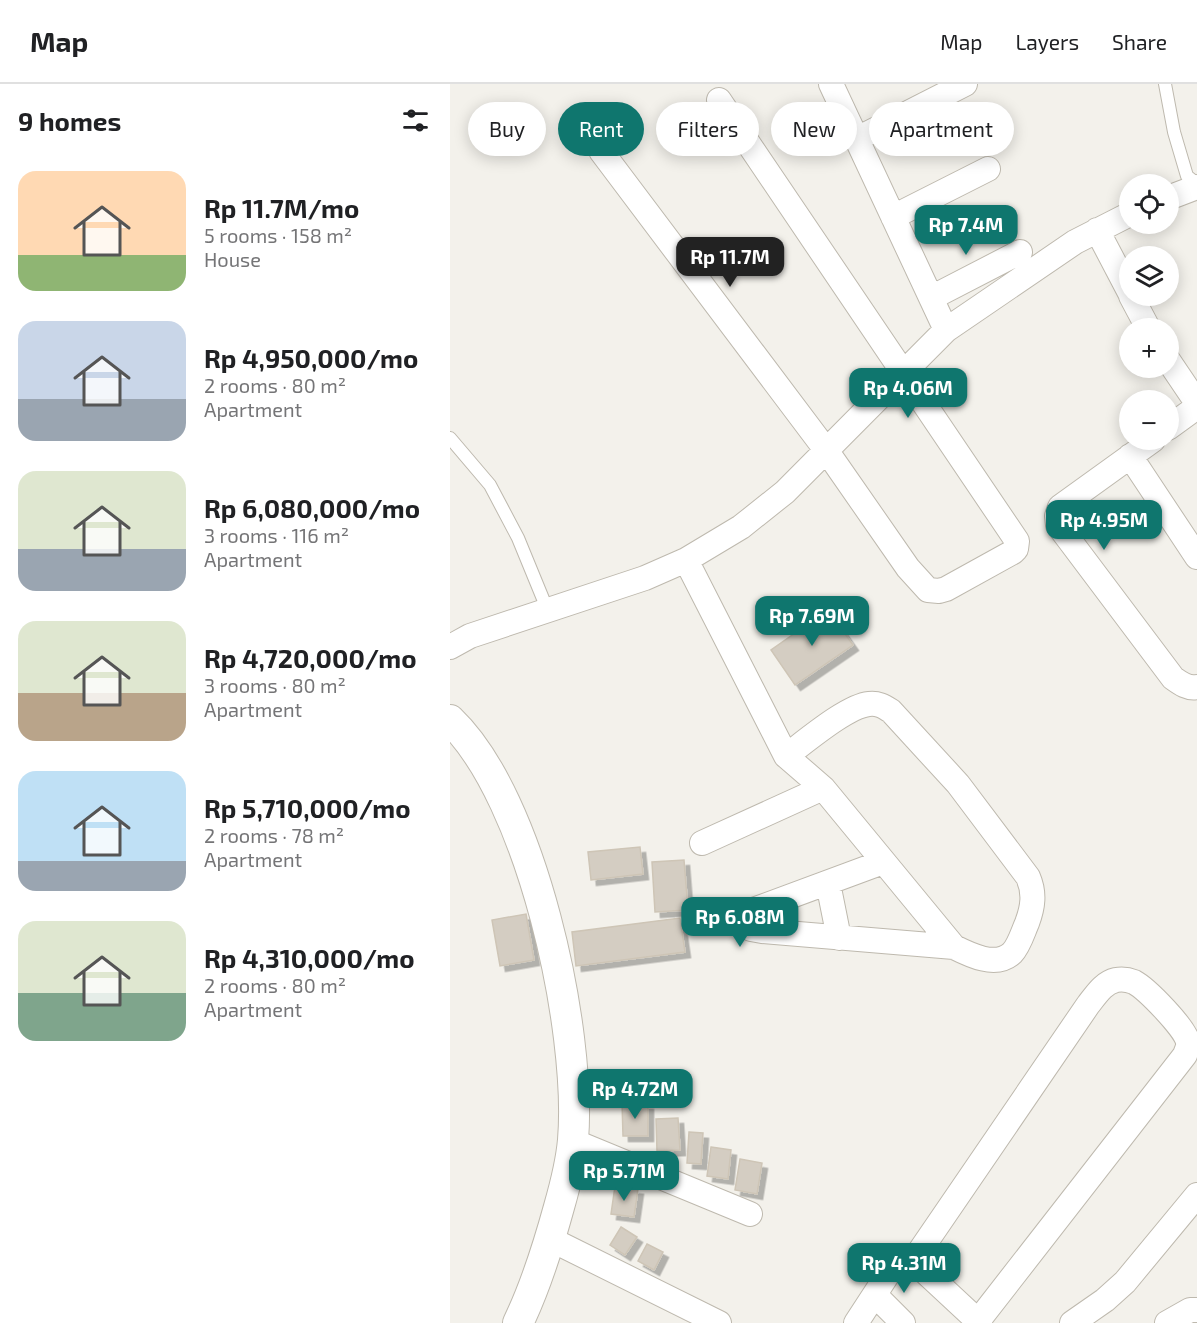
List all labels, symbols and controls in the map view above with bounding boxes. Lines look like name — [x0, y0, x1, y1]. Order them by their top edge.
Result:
text: Map — [30, 24, 88, 58]
text: Map — [940, 29, 982, 54]
text: Layers — [1015, 29, 1079, 54]
text: Share — [1112, 29, 1167, 54]
chip: Buy — [468, 102, 546, 156]
chip: Rent — [558, 102, 644, 156]
chip: Filters — [656, 102, 759, 156]
chip: New — [771, 102, 857, 156]
chip: Apartment — [869, 102, 1014, 156]
icon: filters — [399, 104, 432, 137]
text: 9 homes — [18, 105, 121, 136]
map controls — [1119, 174, 1179, 450]
button: locate — [1119, 174, 1179, 234]
text: Rp 11.7M/mo — [204, 192, 359, 223]
icon: home — [66, 195, 138, 267]
pin: Rp 7.4M — [911, 205, 1021, 256]
text: Rp 7.4M — [929, 212, 1003, 236]
text: 5 rooms · 158 m² — [204, 223, 352, 247]
pin: Rp 11.7M — [668, 237, 792, 288]
text: Rp 11.7M — [690, 244, 770, 268]
button: layers — [1119, 246, 1179, 306]
text: House — [204, 247, 261, 271]
button: + — [1119, 318, 1179, 378]
text: Rp 4,950,000/mo — [204, 342, 418, 373]
icon: home — [66, 345, 138, 417]
pin: Rp 4.06M — [846, 368, 970, 419]
text: 2 rooms · 80 m² — [204, 373, 346, 397]
text: Rp 4.06M — [863, 375, 953, 399]
button: − — [1119, 390, 1179, 450]
text: Apartment — [204, 397, 302, 421]
text: Rp 6,080,000/mo — [204, 492, 420, 523]
icon: home — [66, 495, 138, 567]
pin: Rp 4.95M — [1042, 500, 1166, 551]
text: Rp 4.95M — [1060, 507, 1148, 531]
text: 3 rooms · 116 m² — [204, 523, 349, 547]
text: Apartment — [204, 547, 302, 571]
pin: Rp 7.69M — [750, 596, 874, 647]
text: Rp 7.69M — [769, 603, 855, 627]
text: Rp 4,720,000/mo — [204, 642, 417, 673]
icon: home — [66, 645, 138, 717]
text: 3 rooms · 80 m² — [204, 673, 346, 697]
text: Apartment — [204, 697, 302, 721]
text: Rp 5,710,000/mo — [204, 792, 411, 823]
icon: home — [66, 795, 138, 867]
text: 2 rooms · 78 m² — [204, 823, 344, 847]
text: Apartment — [204, 847, 302, 871]
pin: Rp 6.08M — [678, 897, 802, 948]
text: Rp 6.08M — [695, 904, 785, 928]
text: Rp 4,310,000/mo — [204, 942, 415, 973]
icon: home — [66, 945, 138, 1017]
text: 2 rooms · 80 m² — [204, 973, 346, 997]
text: Apartment — [204, 997, 302, 1021]
pin: Rp 4.72M — [573, 1069, 697, 1120]
text: Rp 4.72M — [592, 1076, 678, 1100]
pin: Rp 5.71M — [562, 1151, 686, 1202]
text: Rp 5.71M — [583, 1158, 665, 1182]
pin: Rp 4.31M — [842, 1243, 966, 1294]
text: Rp 4.31M — [861, 1250, 947, 1274]

